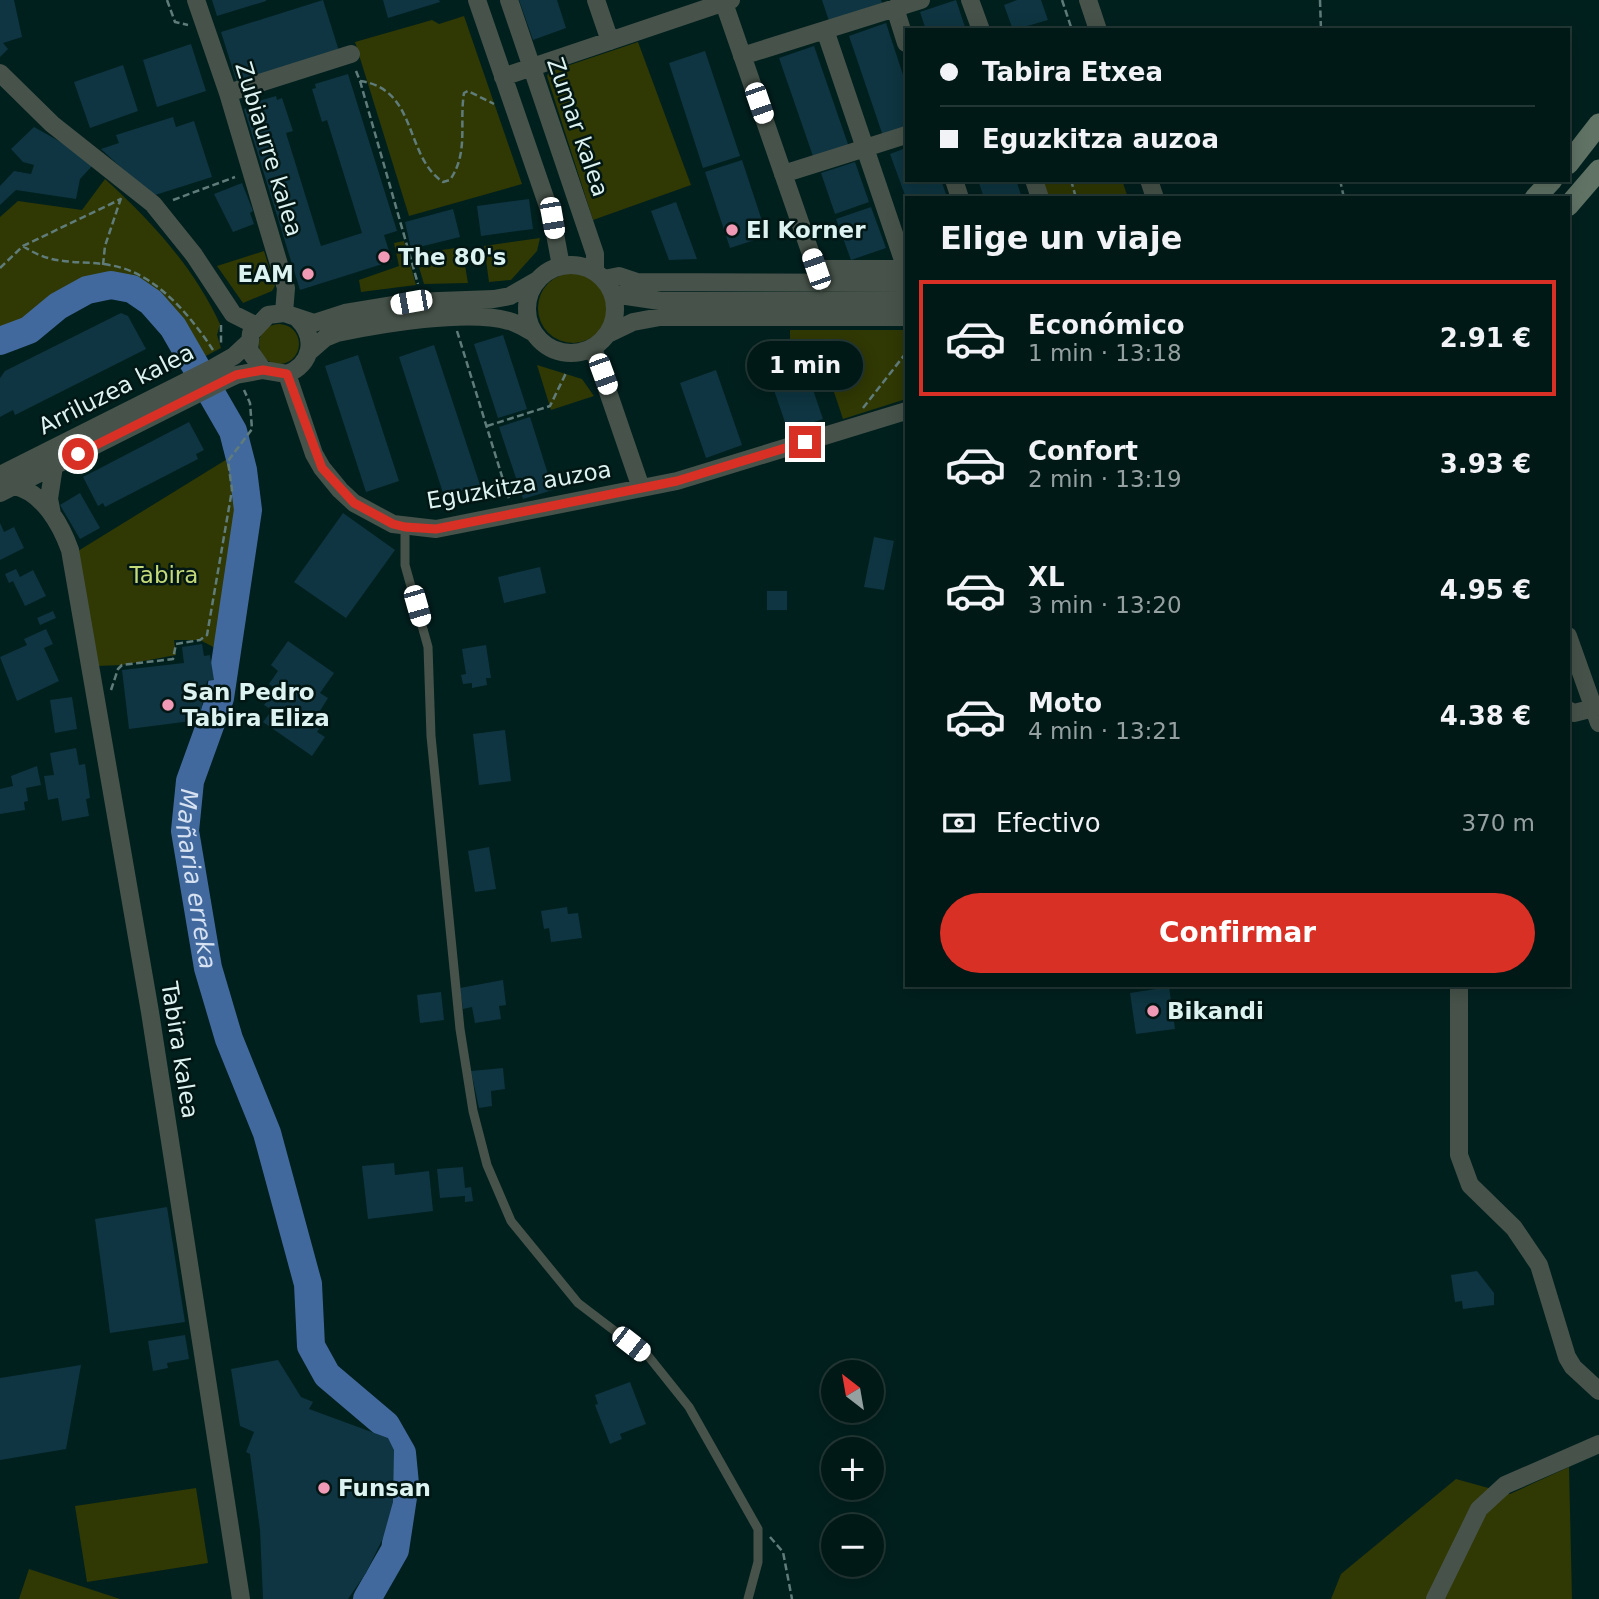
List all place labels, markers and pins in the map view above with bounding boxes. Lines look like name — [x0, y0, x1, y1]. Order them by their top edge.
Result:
place label: El Korner — [746, 217, 866, 243]
marker: El Korner — [724, 222, 740, 238]
place label: The 80's — [398, 244, 506, 270]
marker: The 80's — [376, 249, 392, 265]
place label: EAM — [238, 261, 294, 287]
marker: EAM — [300, 266, 316, 282]
place label: San Pedro Tabira Eliza — [182, 679, 330, 731]
marker: San Pedro Tabira Eliza — [160, 697, 176, 713]
place label: Bikandi — [1167, 998, 1264, 1024]
marker: Bikandi — [1145, 1003, 1161, 1019]
place label: Funsan — [338, 1475, 431, 1501]
marker: Funsan — [316, 1480, 332, 1496]

